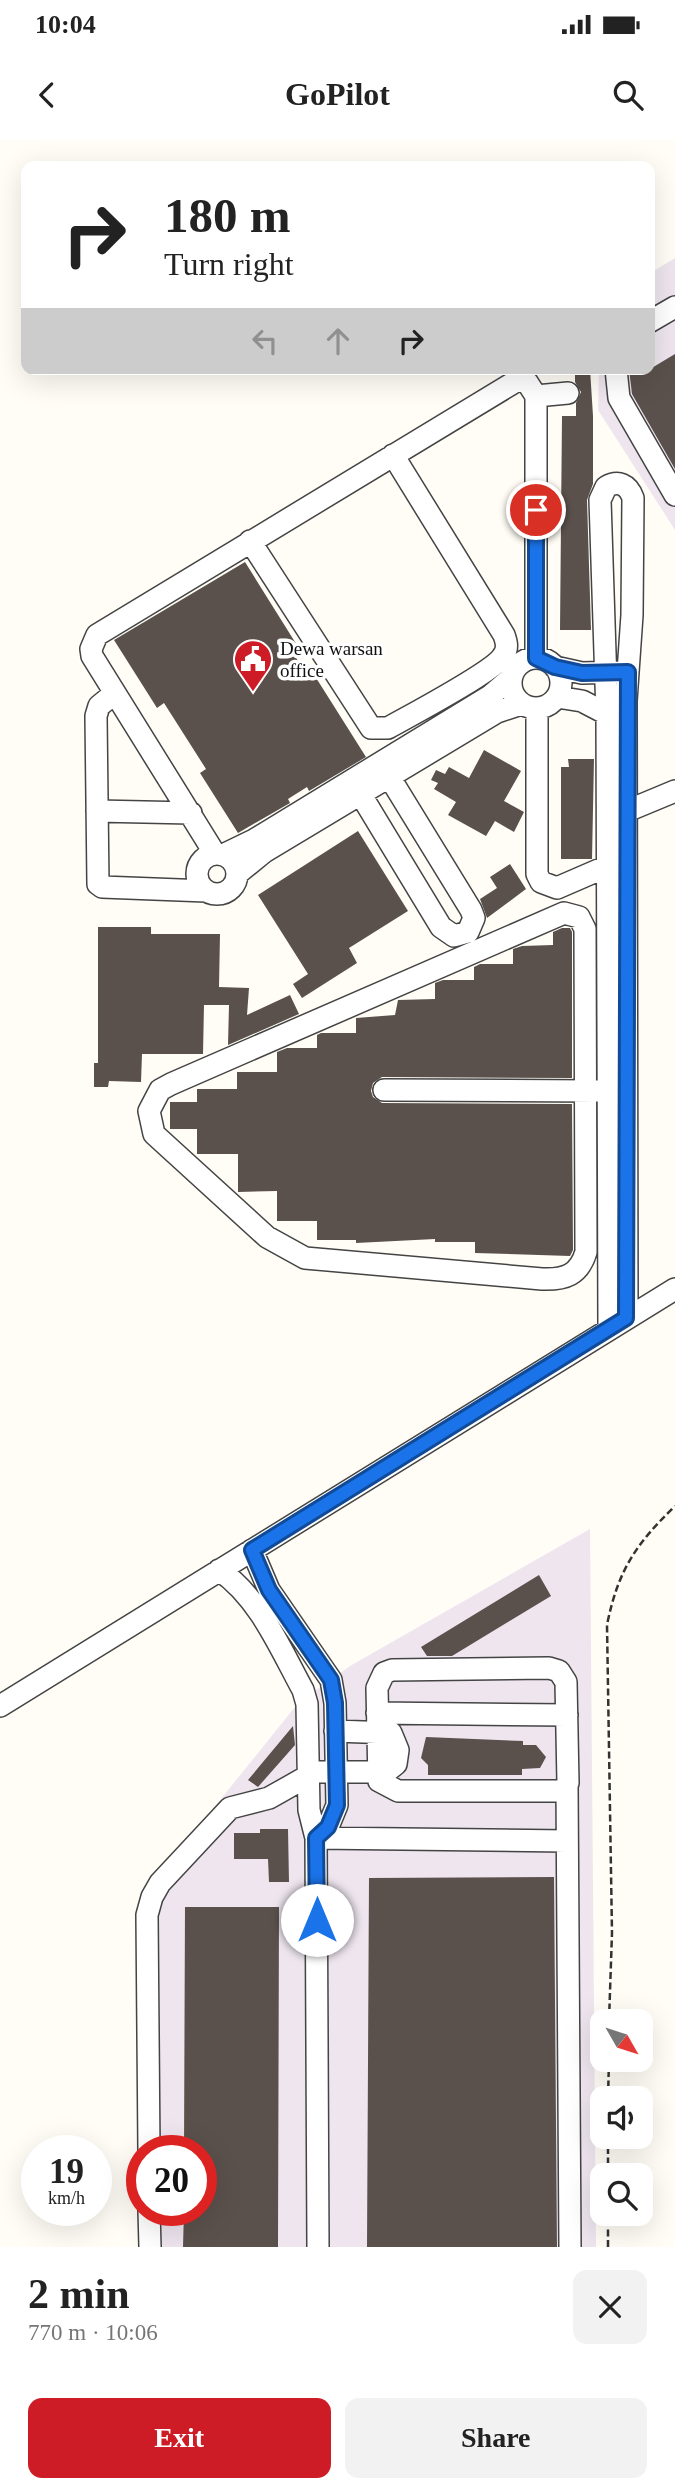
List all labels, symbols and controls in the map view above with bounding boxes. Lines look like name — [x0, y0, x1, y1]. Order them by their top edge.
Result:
text: 10:04 — [35, 10, 96, 39]
icon: back — [28, 76, 66, 114]
text: GoPilot — [285, 76, 390, 112]
icon: search — [609, 76, 647, 114]
text: 180 m — [164, 188, 291, 243]
icon: right — [49, 189, 140, 280]
text: Turn right — [164, 246, 294, 282]
icon: left — [246, 322, 284, 360]
icon: ahead — [319, 322, 357, 360]
icon: right — [392, 322, 430, 360]
pin — [506, 480, 566, 540]
icon: arrive — [517, 491, 555, 529]
public building icon: Dewa warsan office — [232, 638, 274, 693]
place label: Dewa warsan office — [280, 638, 383, 681]
position arrow — [280, 1883, 354, 1957]
north arrow — [590, 2009, 653, 2072]
map controls — [590, 2009, 653, 2226]
button: sound — [590, 2086, 653, 2149]
speed limit sign: 20 — [126, 2135, 217, 2226]
text: 19 — [49, 2152, 84, 2191]
button: search — [590, 2163, 653, 2226]
text: km/h — [48, 2188, 85, 2208]
button: close — [573, 2270, 647, 2344]
text: 2 min — [28, 2271, 130, 2317]
text: 770 m · 10:06 — [28, 2320, 158, 2345]
button: Exit — [28, 2398, 331, 2478]
button: Share — [345, 2398, 647, 2478]

